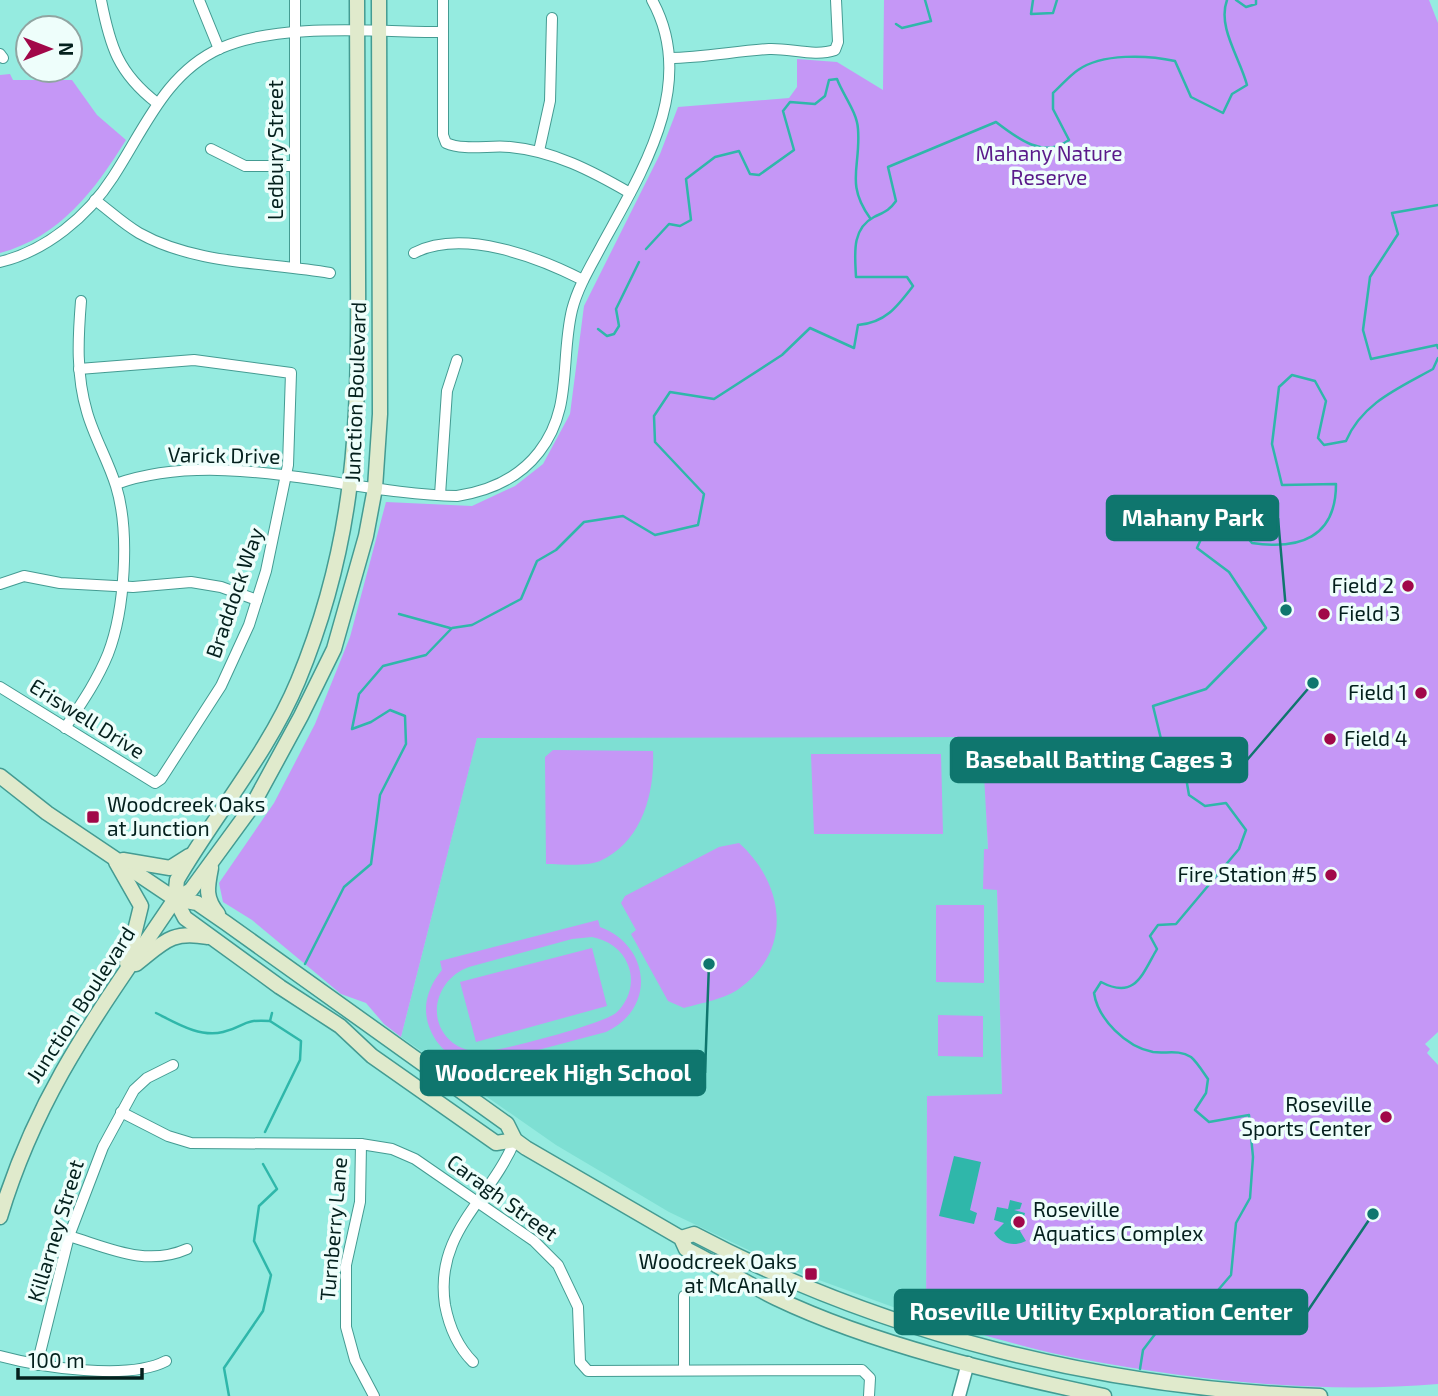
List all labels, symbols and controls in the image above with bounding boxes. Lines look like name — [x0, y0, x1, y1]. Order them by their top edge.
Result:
north arrow — [14, 14, 84, 84]
text: N — [55, 42, 78, 56]
street label: Ledbury Street — [262, 80, 287, 220]
park label: Mahany Nature Reserve — [976, 140, 1122, 189]
street label: Junction Boulevard — [339, 301, 370, 483]
street label: Varick Drive — [167, 441, 281, 468]
callout: Mahany Park — [1107, 496, 1278, 540]
text: Mahany Park — [1122, 503, 1264, 531]
street label: Braddock Way — [200, 524, 268, 661]
place label: Field 2 — [1331, 572, 1394, 597]
marker: Field 2 — [1400, 578, 1416, 594]
place label: Field 3 — [1338, 600, 1400, 625]
marker: Field 3 — [1316, 606, 1332, 622]
street label: Eriswell Drive — [26, 672, 150, 763]
place label: Field 1 — [1348, 679, 1407, 704]
marker: Field 1 — [1413, 685, 1429, 701]
place label: Field 4 — [1344, 725, 1408, 750]
marker: Field 4 — [1322, 731, 1338, 747]
callout: Baseball Batting Cages 3 — [951, 738, 1247, 782]
text: Baseball Batting Cages 3 — [965, 745, 1233, 773]
place label: Woodcreek Oaks at Junction — [107, 791, 265, 840]
marker: Woodcreek Oaks at Junction — [85, 809, 101, 825]
place label: Fire Station #5 — [1178, 861, 1317, 886]
marker: Fire Station #5 — [1323, 867, 1339, 883]
street label: Junction Boulevard — [20, 922, 139, 1087]
callout: Woodcreek High School — [421, 1051, 705, 1095]
text: Woodcreek High School — [435, 1058, 691, 1086]
place label: Roseville Sports Center — [1241, 1091, 1373, 1140]
marker: Roseville Sports Center — [1378, 1109, 1394, 1125]
street label: Caragh Street — [443, 1148, 563, 1245]
street label: Turnberry Lane — [314, 1156, 351, 1302]
street label: Killarney Street — [21, 1157, 88, 1305]
place label: Roseville Aquatics Complex — [1033, 1196, 1203, 1245]
marker: Roseville Aquatics Complex — [1011, 1214, 1027, 1230]
place label: Woodcreek Oaks at McAnally — [639, 1248, 797, 1297]
marker: Woodcreek Oaks at McAnally — [803, 1266, 819, 1282]
callout: Roseville Utility Exploration Center — [895, 1290, 1307, 1334]
text: Roseville Utility Exploration Center — [910, 1297, 1293, 1325]
scale bar — [18, 1336, 142, 1380]
text: 100 m — [28, 1347, 85, 1372]

